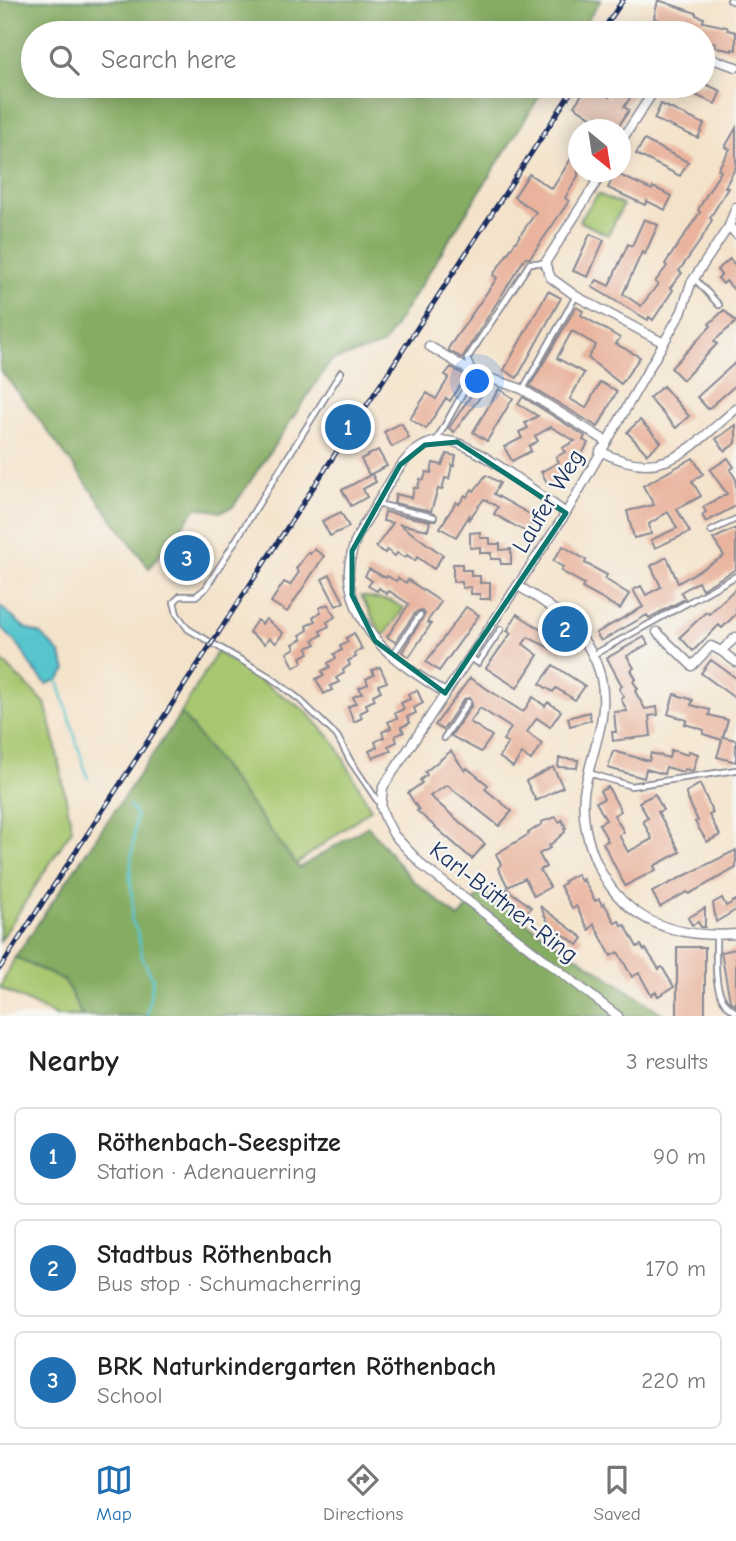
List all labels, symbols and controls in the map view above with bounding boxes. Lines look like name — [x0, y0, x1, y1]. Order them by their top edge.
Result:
search box — [21, 21, 715, 98]
icon: search — [45, 41, 83, 79]
text: Search here — [101, 45, 236, 75]
north arrow — [568, 119, 631, 182]
your location — [460, 364, 494, 398]
pin: 1 — [325, 401, 371, 453]
street label: Laufer Weg — [506, 444, 590, 558]
pin: 3 — [164, 532, 210, 584]
pin: 2 — [542, 603, 588, 655]
street label: Karl-Büttner-Ring — [424, 835, 584, 969]
text: Nearby — [28, 1044, 119, 1079]
text: 3 results — [626, 1048, 708, 1075]
text: Röthenbach-Seespitze — [97, 1128, 341, 1158]
text: 1 — [48, 1143, 58, 1170]
text: 90 m — [653, 1143, 706, 1170]
text: Station · Adenauerring — [97, 1158, 317, 1185]
text: Stadtbus Röthenbach — [97, 1240, 332, 1270]
text: 2 — [47, 1255, 59, 1282]
text: 170 m — [645, 1255, 706, 1282]
text: Bus stop · Schumacherring — [97, 1270, 362, 1297]
text: BRK Naturkindergarten Röthenbach — [97, 1352, 496, 1382]
text: 3 — [47, 1367, 59, 1394]
text: 220 m — [641, 1367, 706, 1394]
text: School — [97, 1382, 162, 1409]
tab: Map — [95, 1461, 133, 1525]
tab: Directions — [323, 1461, 403, 1525]
tab: Saved — [594, 1461, 641, 1525]

